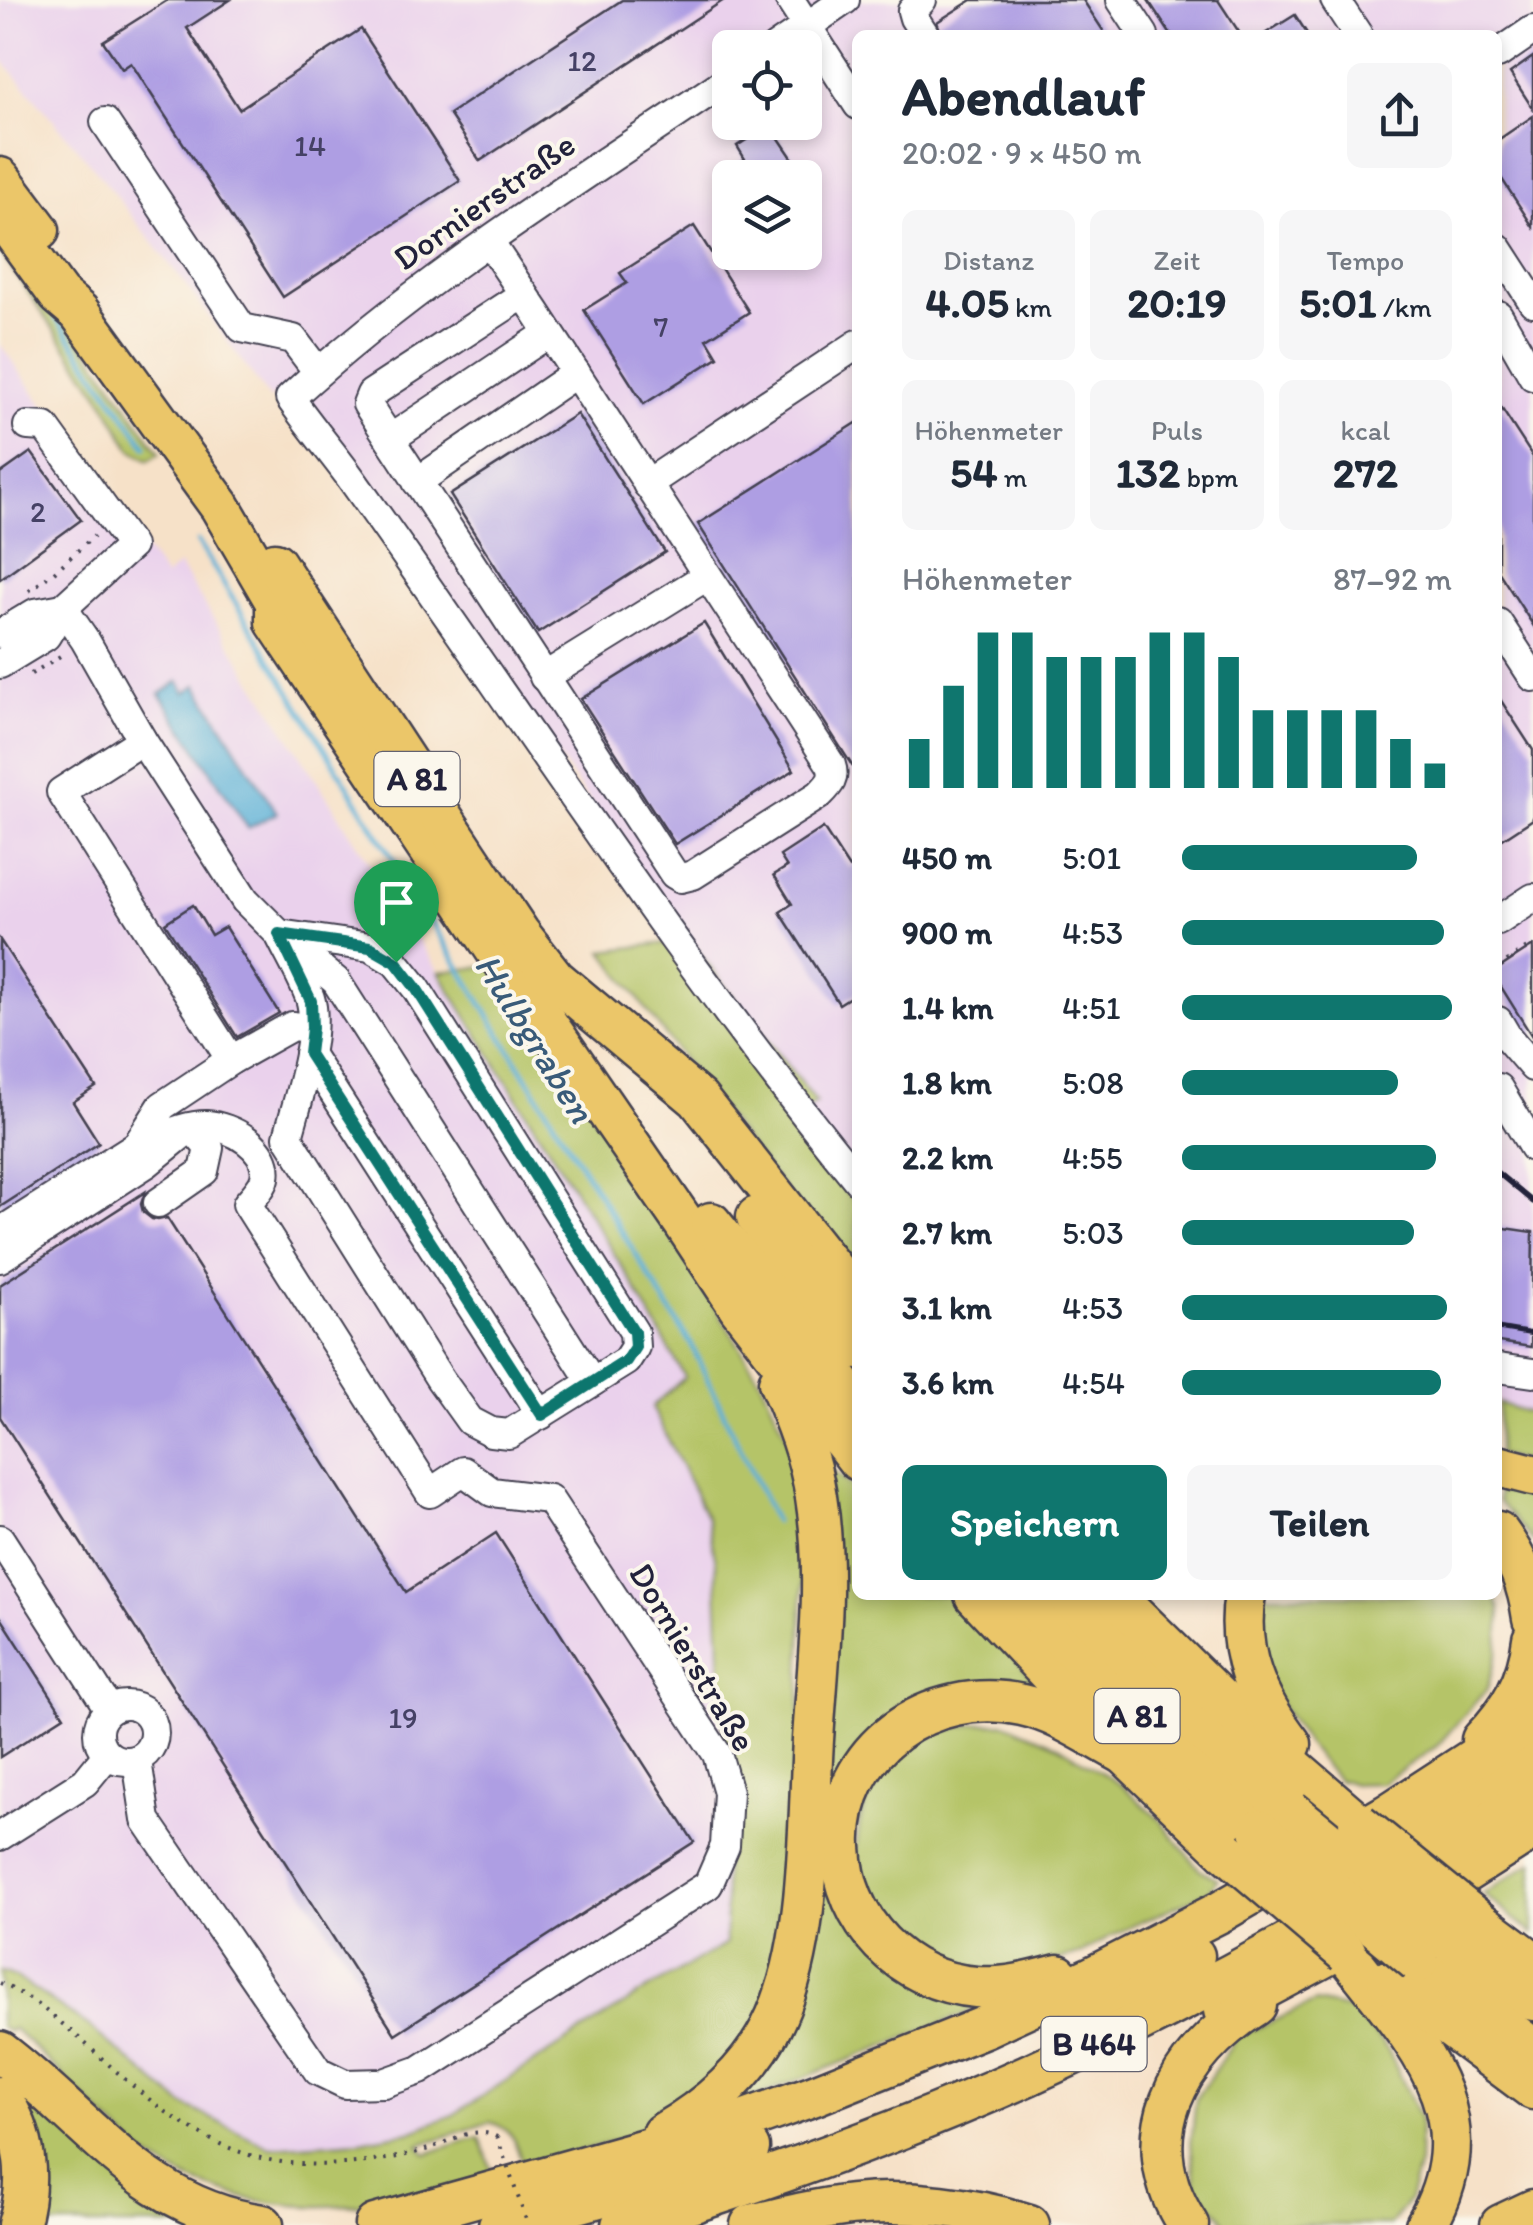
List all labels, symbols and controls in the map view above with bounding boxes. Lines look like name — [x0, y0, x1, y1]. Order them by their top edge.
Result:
map controls — [712, 30, 822, 270]
button: locate — [712, 30, 822, 140]
house number: 12 — [567, 42, 597, 79]
text: Abendlauf — [902, 63, 1145, 129]
button: share — [1347, 63, 1452, 168]
street label: Dornierstraße — [385, 123, 583, 279]
house number: 14 — [294, 127, 326, 164]
text: 20:02 · 9 × 450 m — [902, 134, 1142, 172]
button: layers — [712, 160, 822, 270]
text: Distanz — [943, 243, 1034, 277]
text: Zeit — [1154, 243, 1200, 277]
text: Tempo — [1326, 243, 1404, 277]
text: 4.05 — [925, 277, 1009, 328]
text: 20:19 — [1127, 277, 1227, 328]
text: 5:01 — [1299, 277, 1377, 328]
text: km — [1009, 290, 1052, 324]
text: /km — [1377, 290, 1432, 324]
house number: 7 — [654, 308, 669, 345]
text: Höhenmeter — [914, 413, 1063, 447]
text: Puls — [1151, 413, 1203, 447]
text: kcal — [1340, 413, 1390, 447]
text: 54 — [950, 447, 997, 498]
text: 132 — [1116, 447, 1180, 498]
text: 272 — [1333, 447, 1398, 498]
text: m — [997, 460, 1027, 494]
text: bpm — [1180, 460, 1238, 494]
house number: 2 — [30, 493, 46, 530]
text: Höhenmeter — [902, 560, 1072, 598]
text: 87–92 m — [1333, 560, 1452, 598]
road number: A 81 — [374, 752, 460, 806]
text: 450 m — [902, 839, 992, 877]
text: 5:01 — [1062, 839, 1121, 877]
pin — [354, 860, 439, 963]
icon: arrive — [369, 875, 424, 930]
text: 900 m — [902, 914, 992, 952]
text: 4:53 — [1062, 914, 1123, 952]
water label: Hulbgraben — [465, 945, 605, 1131]
text: 1.4 km — [902, 989, 993, 1027]
text: 4:51 — [1062, 989, 1121, 1027]
text: 1.8 km — [902, 1064, 992, 1102]
text: 5:08 — [1062, 1064, 1124, 1102]
text: 2.2 km — [902, 1139, 993, 1177]
text: 4:55 — [1062, 1139, 1123, 1177]
text: 2.7 km — [902, 1214, 992, 1252]
text: 5:03 — [1062, 1214, 1124, 1252]
text: 3.1 km — [902, 1289, 992, 1327]
text: 4:53 — [1062, 1289, 1123, 1327]
text: 3.6 km — [902, 1364, 994, 1402]
text: 4:54 — [1062, 1364, 1125, 1402]
button: Speichern — [902, 1465, 1167, 1580]
button: Teilen — [1187, 1465, 1452, 1580]
street label: Dornierstraße — [620, 1555, 766, 1759]
road number: A 81 — [1094, 1689, 1180, 1743]
house number: 19 — [388, 1699, 418, 1736]
road number: B 464 — [1042, 2017, 1146, 2071]

